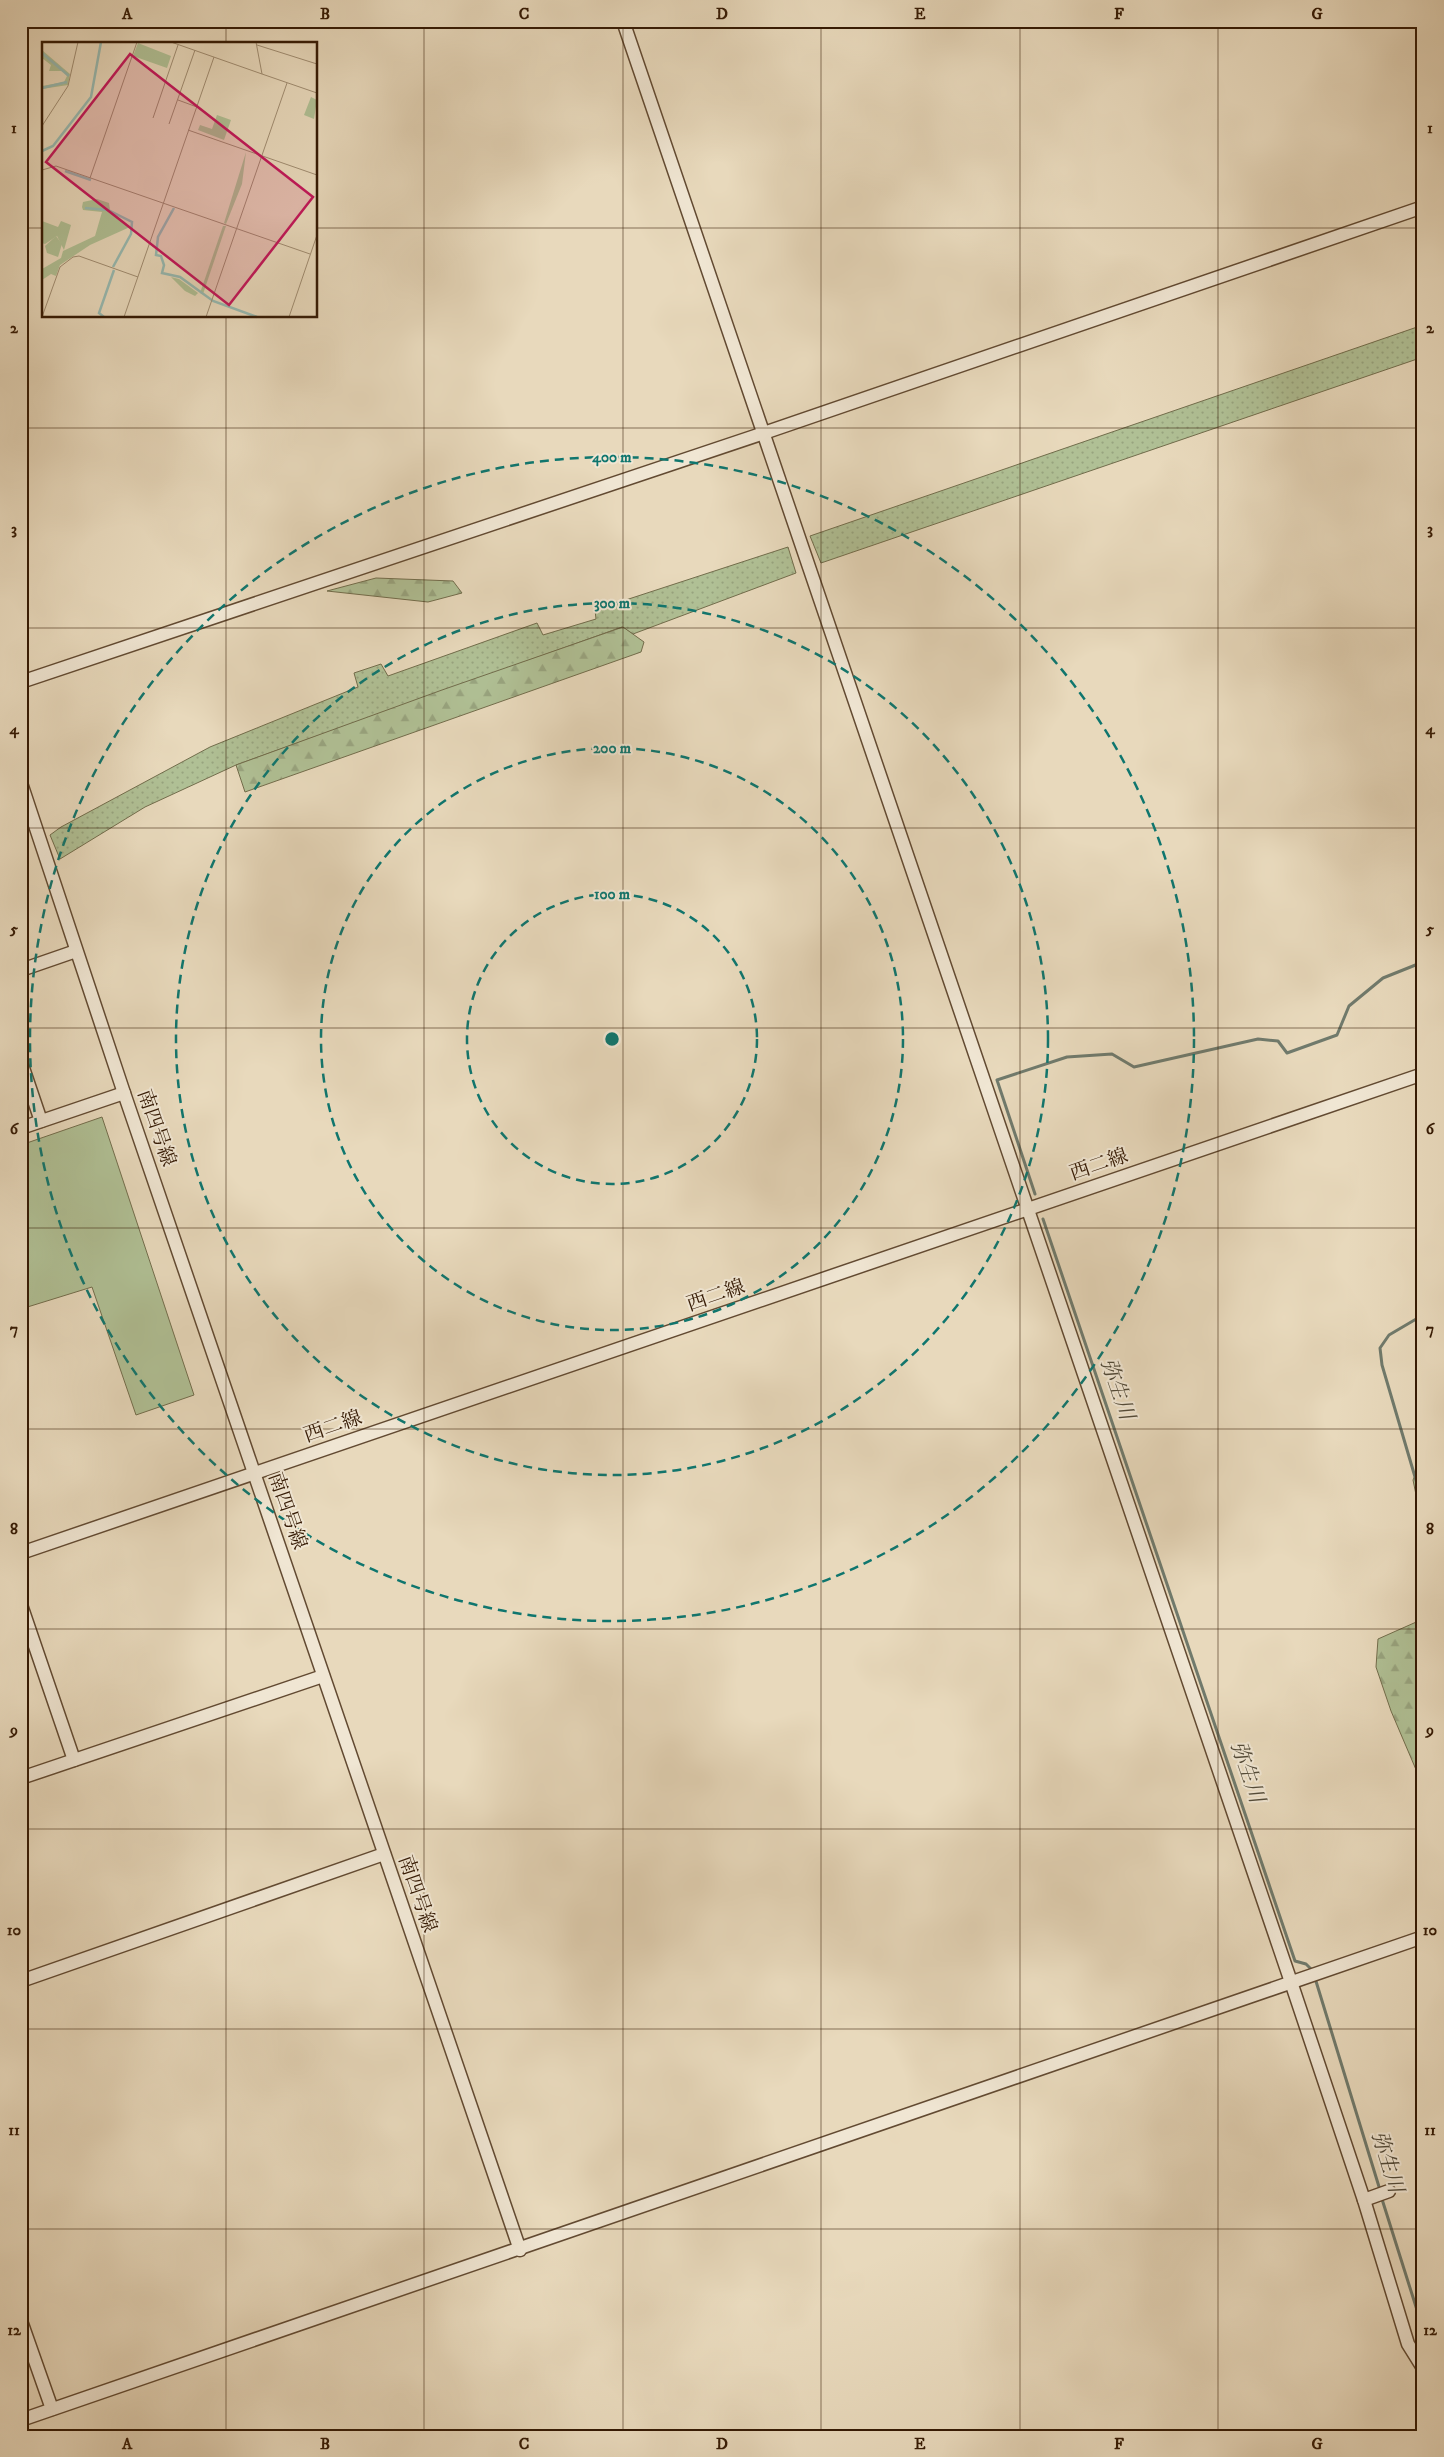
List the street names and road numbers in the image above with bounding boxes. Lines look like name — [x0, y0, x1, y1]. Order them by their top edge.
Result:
street label: 南四号線 — [131, 1086, 181, 1170]
street label: 西二線 — [1067, 1143, 1131, 1187]
street label: 西二線 — [684, 1274, 748, 1318]
street label: 西二線 — [301, 1405, 365, 1449]
street label: 南四号線 — [262, 1469, 312, 1553]
street label: 南四号線 — [392, 1852, 442, 1936]

